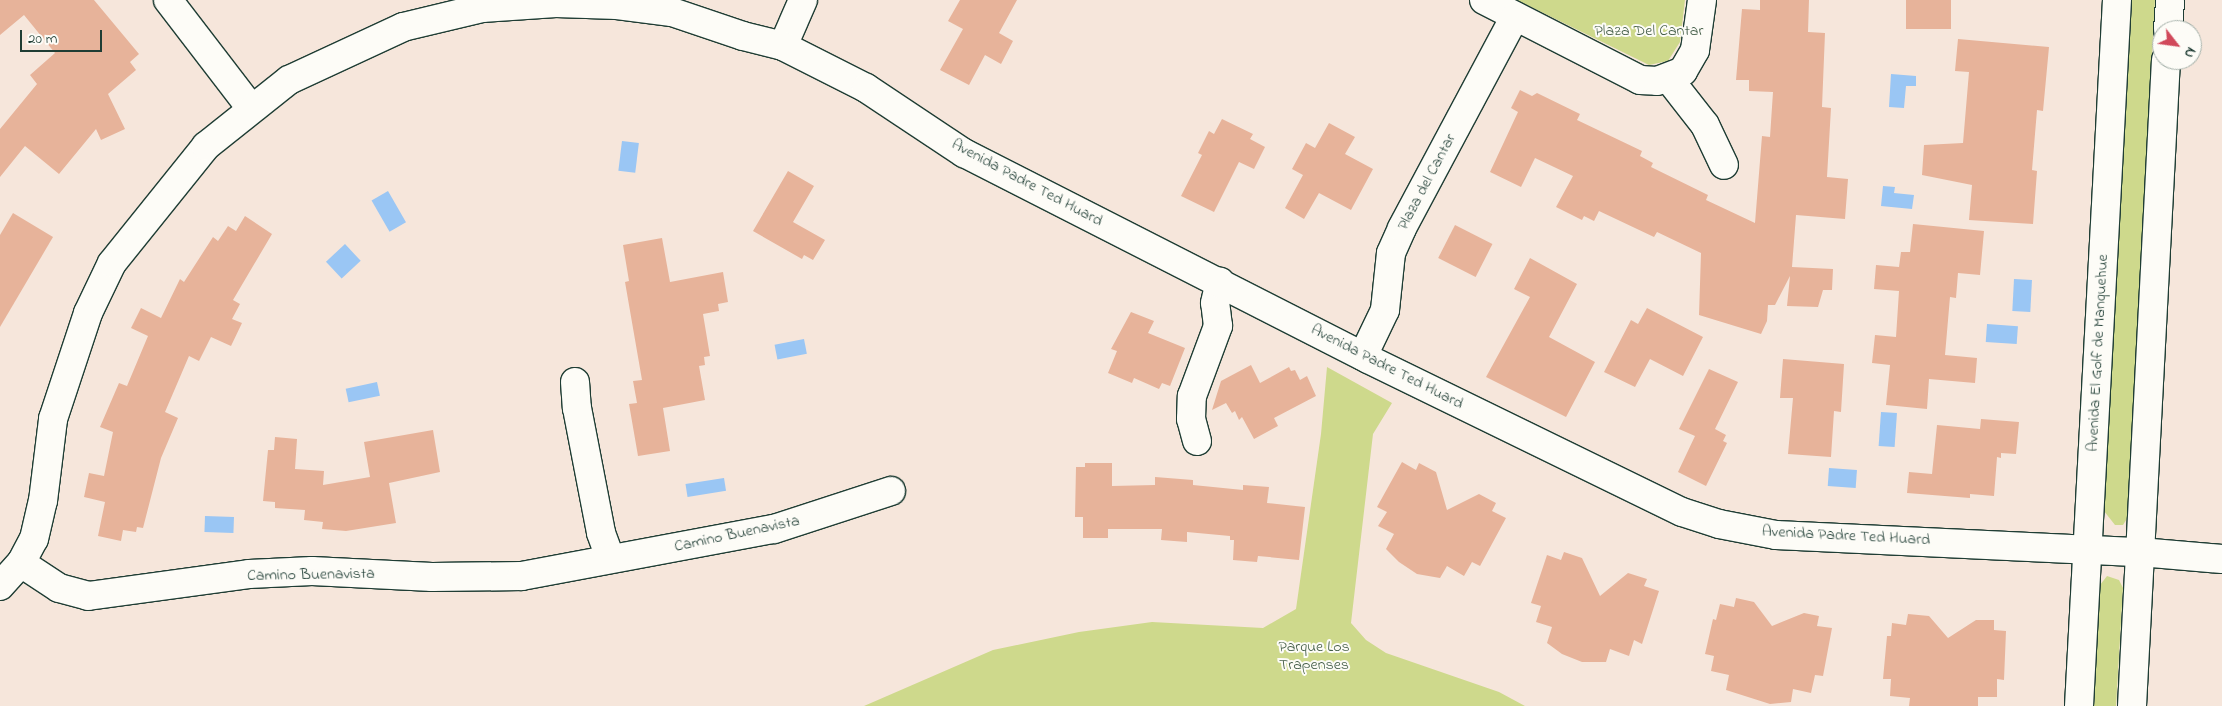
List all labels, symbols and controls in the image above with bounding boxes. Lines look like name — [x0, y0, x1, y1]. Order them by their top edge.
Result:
scale bar — [22, 20, 105, 52]
north arrow — [2152, 20, 2202, 70]
park label: Plaza Del Cantar — [1595, 21, 1703, 41]
text: 20 m — [28, 28, 57, 50]
text: N — [2178, 43, 2201, 62]
street label: Plaza del Cantar — [1394, 131, 1460, 233]
street label: Avenida Padre Ted Huard — [948, 135, 1106, 231]
street label: Avenida El Golf de Manquehue — [2083, 254, 2113, 452]
street label: Avenida Padre Ted Huard — [1308, 320, 1466, 414]
street label: Camino Buenavista — [673, 511, 801, 557]
street label: Avenida Padre Ted Huard — [1761, 522, 1931, 550]
street label: Camino Buenavista — [247, 564, 375, 586]
park label: Parque Los Trapenses — [1278, 637, 1350, 675]

